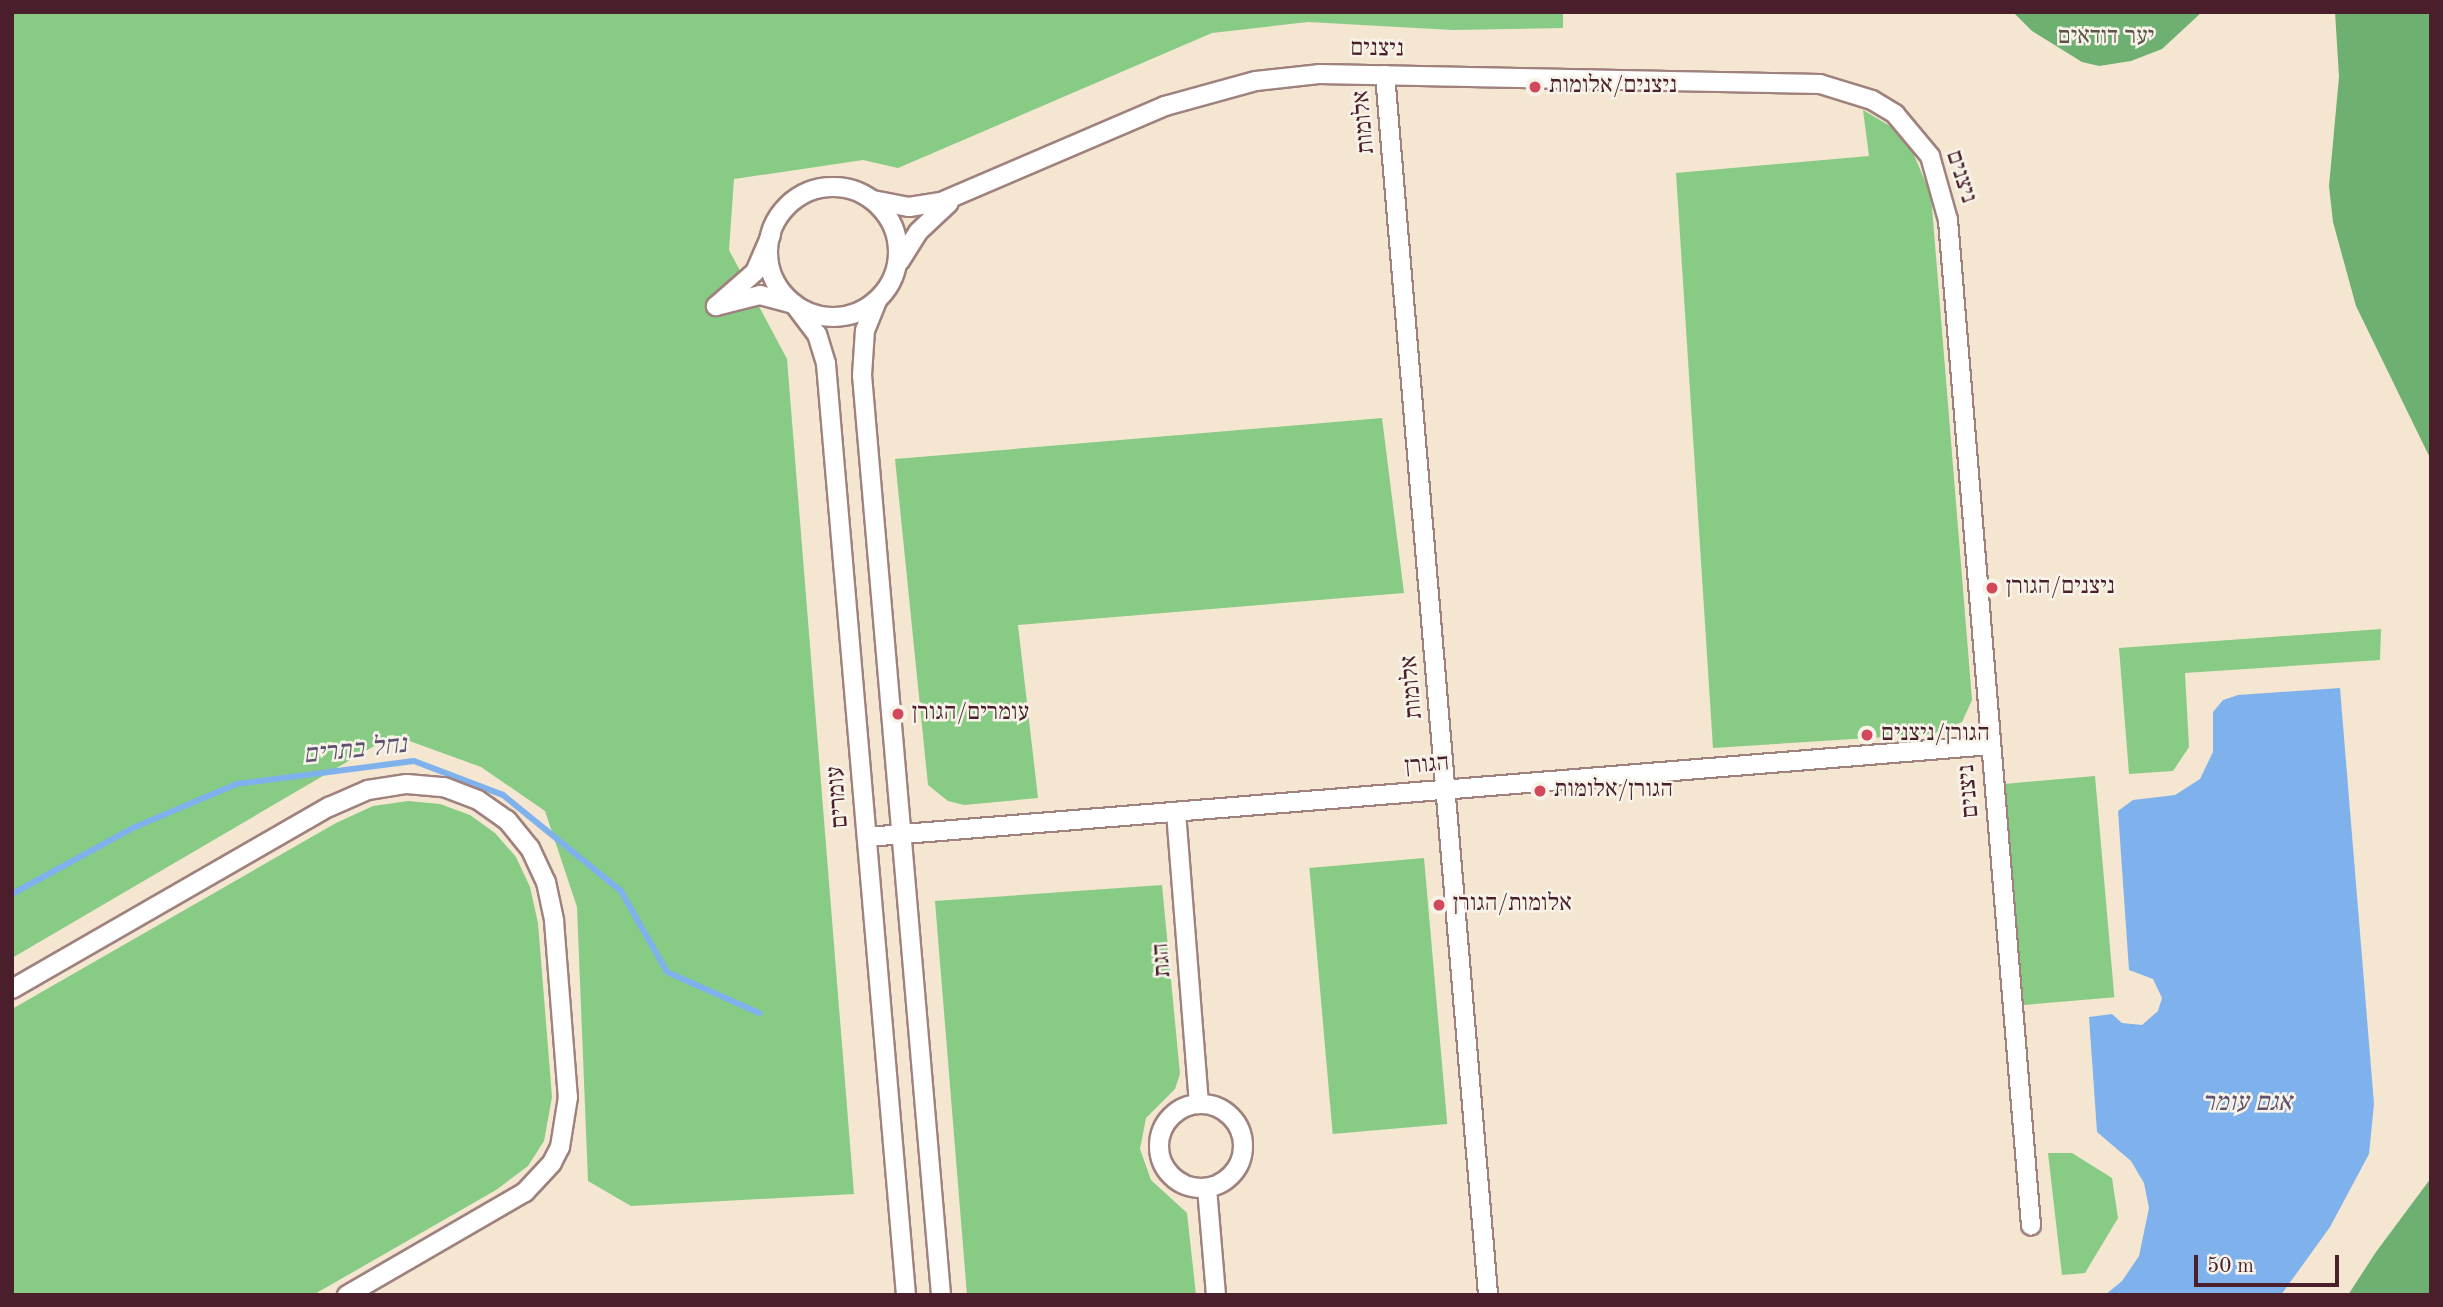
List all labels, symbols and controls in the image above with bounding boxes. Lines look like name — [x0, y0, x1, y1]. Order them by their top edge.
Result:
park label: יער דודאים — [2058, 24, 2154, 52]
street label: ניצנים — [1350, 35, 1404, 65]
place label: ניצנים/אלומות — [1549, 73, 1677, 101]
marker: ניצנים/אלומות — [1527, 79, 1543, 95]
street label: אלומות — [1348, 89, 1382, 155]
street label: ניצנים — [1938, 147, 1982, 207]
place label: ניצנים/הגורן — [2006, 574, 2115, 602]
marker: ניצנים/הגורן — [1984, 580, 2000, 596]
street label: אלומות — [1396, 654, 1430, 720]
place label: עומרים/הגורן — [912, 700, 1029, 728]
marker: עומרים/הגורן — [890, 706, 906, 722]
place label: הגורן/ניצנים — [1881, 721, 1990, 749]
marker: הגורן/ניצנים — [1859, 727, 1875, 743]
water label: נחל בתרים — [302, 730, 408, 772]
street label: הגורן — [1404, 750, 1450, 782]
street label: ניצנים — [1953, 763, 1987, 819]
street label: עומרים — [822, 765, 856, 829]
place label: הגורן/אלומות — [1554, 777, 1673, 805]
marker: הגורן/אלומות — [1532, 783, 1548, 799]
place label: אלומות/הגורן — [1453, 891, 1572, 919]
marker: אלומות/הגורן — [1431, 897, 1447, 913]
street label: הגת — [1147, 942, 1179, 978]
water label: אגם עומר — [2202, 1088, 2292, 1120]
scale bar — [2198, 1240, 2343, 1284]
text: 50 m — [2207, 1256, 2254, 1277]

